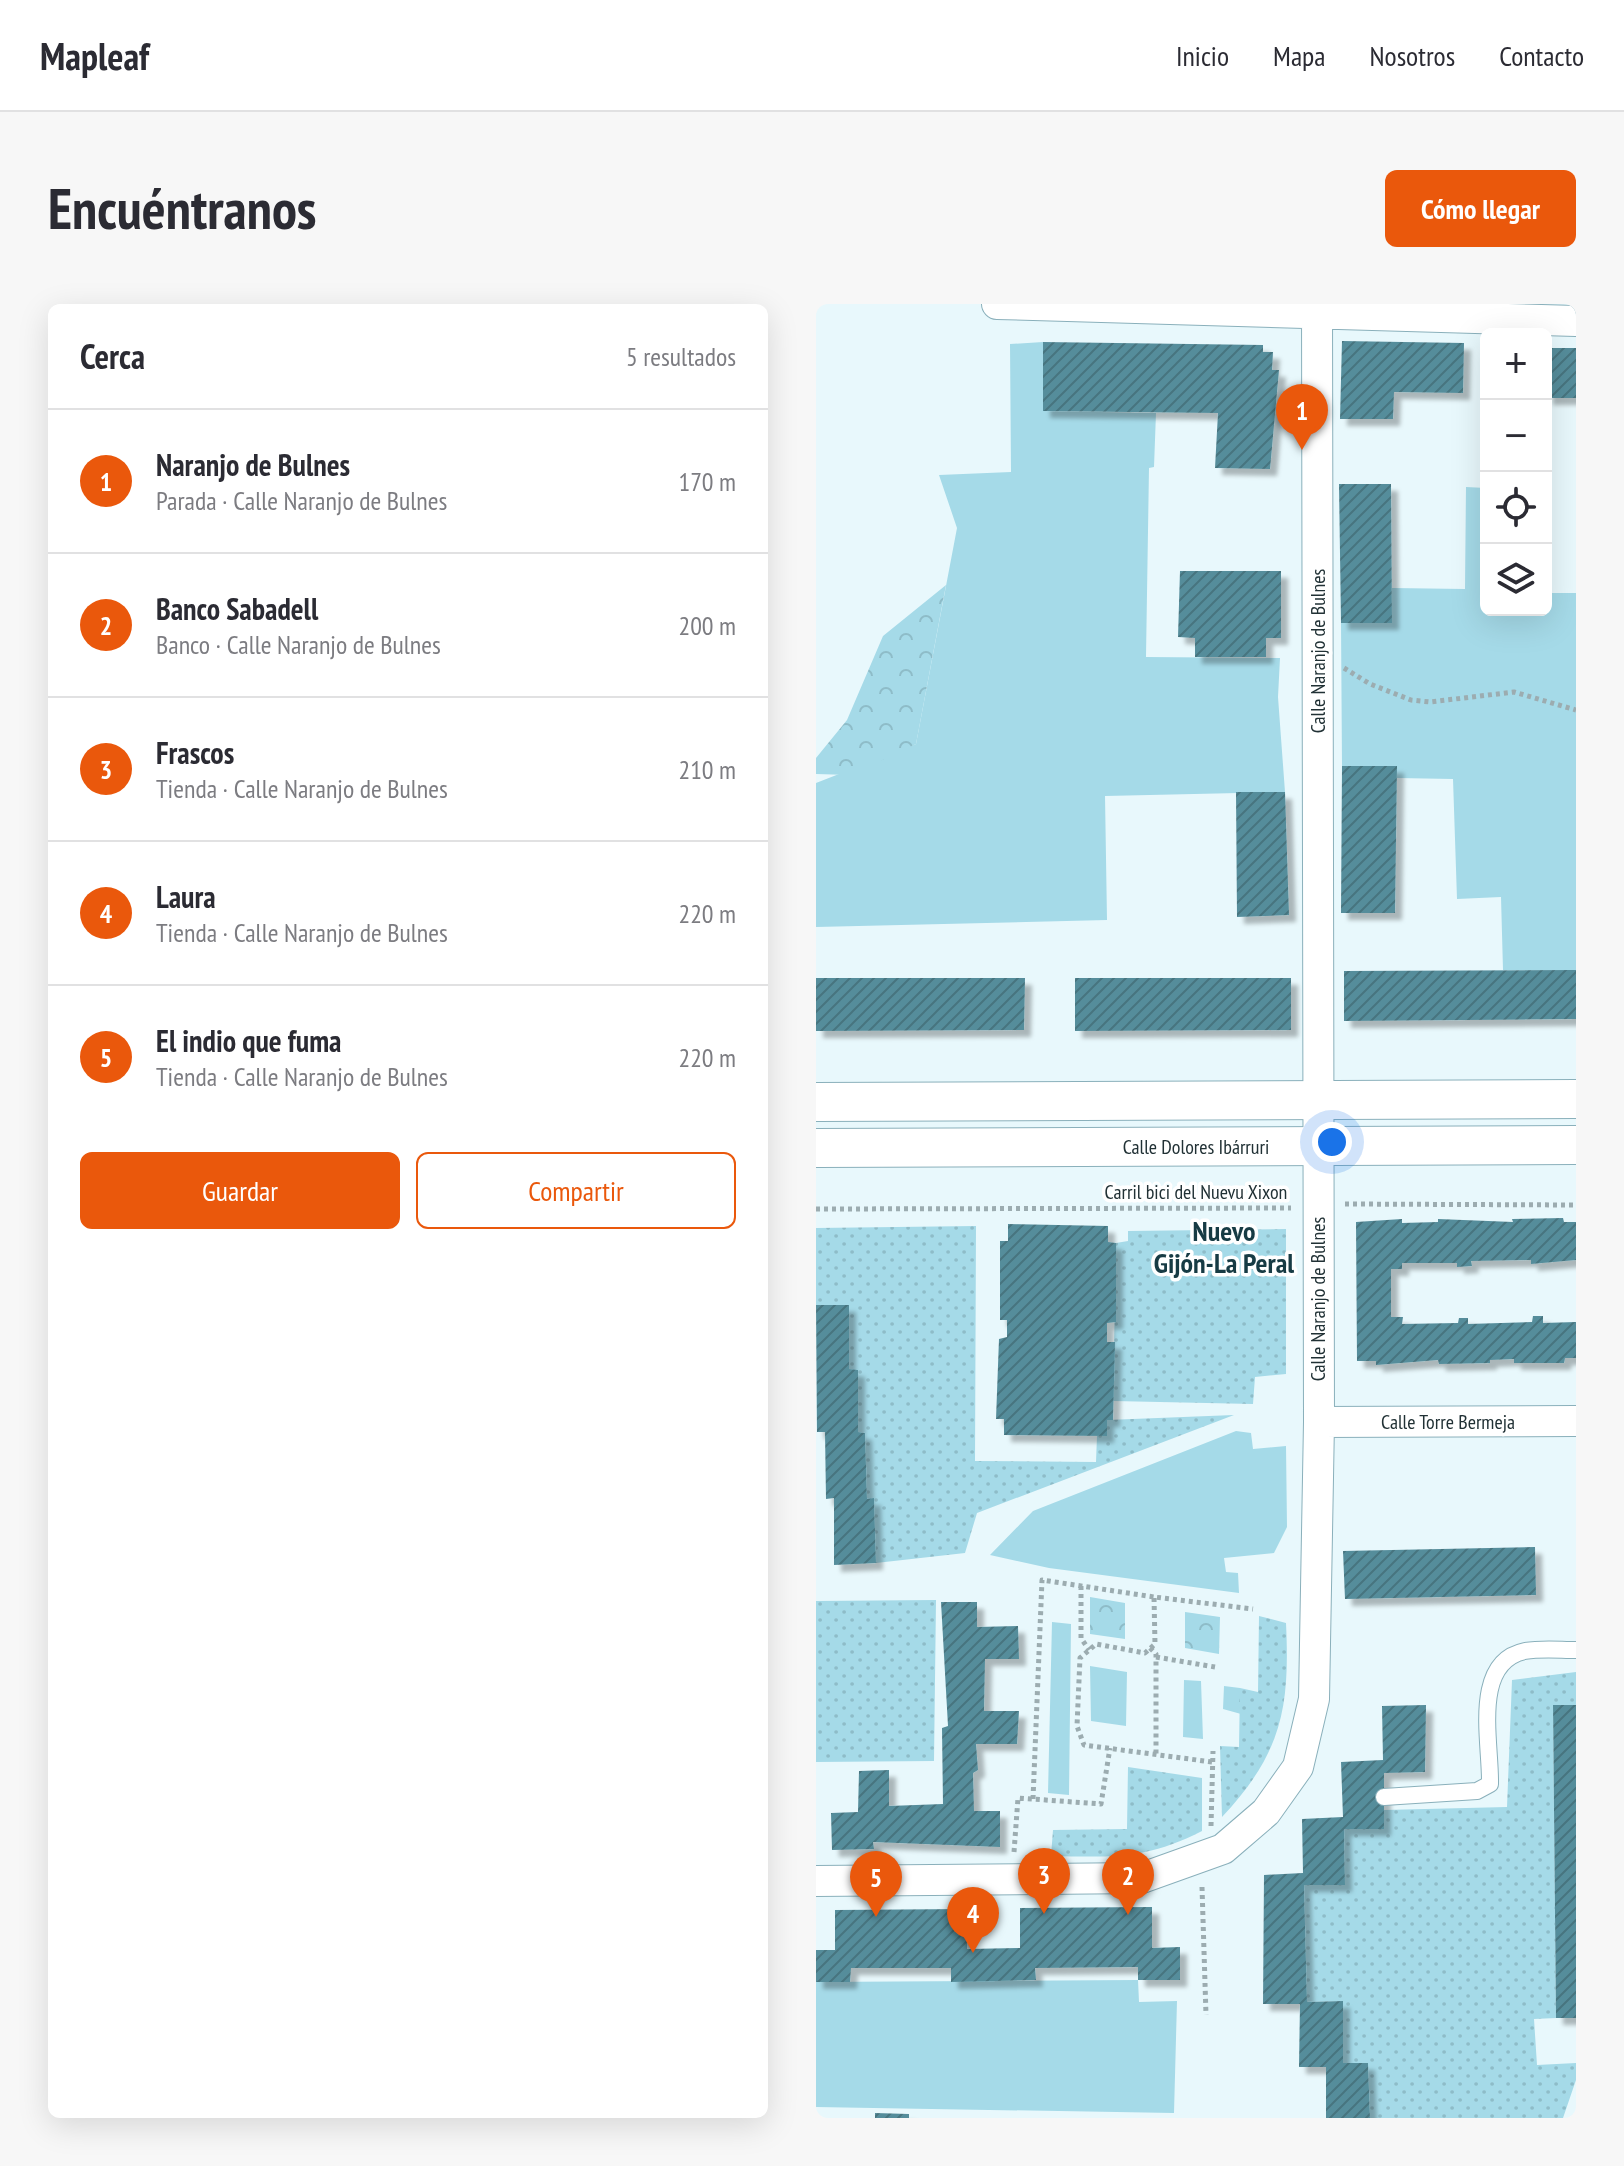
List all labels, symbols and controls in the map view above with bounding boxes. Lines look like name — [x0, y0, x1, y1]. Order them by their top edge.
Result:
text: Mapleaf — [40, 31, 149, 80]
text: Inicio — [1176, 37, 1229, 74]
text: Mapa — [1273, 37, 1325, 74]
text: Nosotros — [1369, 37, 1455, 74]
text: Contacto — [1499, 37, 1584, 74]
button: Cómo llegar — [1385, 170, 1576, 247]
text: Encuéntranos — [48, 172, 316, 244]
map controls — [1480, 328, 1552, 616]
button: + — [1480, 328, 1552, 400]
text: Cerca — [80, 334, 145, 378]
text: 5 resultados — [626, 340, 736, 373]
pin: 1 — [1276, 384, 1328, 450]
button: − — [1480, 400, 1552, 472]
text: Naranjo de Bulnes — [156, 445, 350, 484]
text: 1 — [100, 465, 112, 498]
text: 170 m — [678, 465, 736, 498]
button: locate — [1480, 472, 1552, 544]
text: Parada · Calle Naranjo de Bulnes — [156, 484, 447, 517]
button: layers — [1480, 544, 1552, 616]
street label: Calle Naranjo de Bulnes — [1305, 568, 1331, 733]
text: Banco Sabadell — [156, 589, 318, 628]
text: 2 — [100, 609, 112, 642]
text: 200 m — [678, 609, 736, 642]
text: Banco · Calle Naranjo de Bulnes — [156, 628, 441, 661]
text: Frascos — [156, 733, 234, 772]
text: 3 — [100, 753, 112, 786]
text: 210 m — [678, 753, 736, 786]
text: Tienda · Calle Naranjo de Bulnes — [156, 772, 448, 805]
text: Laura — [156, 877, 216, 916]
text: 4 — [100, 897, 112, 930]
text: 220 m — [678, 897, 736, 930]
text: Tienda · Calle Naranjo de Bulnes — [156, 916, 448, 949]
text: El indio que fuma — [156, 1021, 342, 1060]
text: 5 — [100, 1041, 112, 1074]
text: 220 m — [678, 1041, 736, 1074]
text: Tienda · Calle Naranjo de Bulnes — [156, 1060, 448, 1093]
your location — [1312, 1122, 1352, 1162]
street label: Calle Dolores Ibárruri — [1123, 1134, 1269, 1160]
button: Guardar — [80, 1152, 400, 1229]
button: Compartir — [416, 1152, 736, 1229]
street label: Carril bici del Nuevu Xixon — [1105, 1179, 1287, 1205]
district label: Nuevo Gijón-La Peral — [1154, 1212, 1294, 1281]
street label: Calle Naranjo de Bulnes — [1305, 1216, 1331, 1381]
street label: Calle Torre Bermeja — [1381, 1409, 1515, 1435]
pin: 3 — [1018, 1848, 1070, 1914]
pin: 2 — [1102, 1849, 1154, 1915]
pin: 5 — [850, 1851, 902, 1917]
pin: 4 — [947, 1887, 999, 1953]

